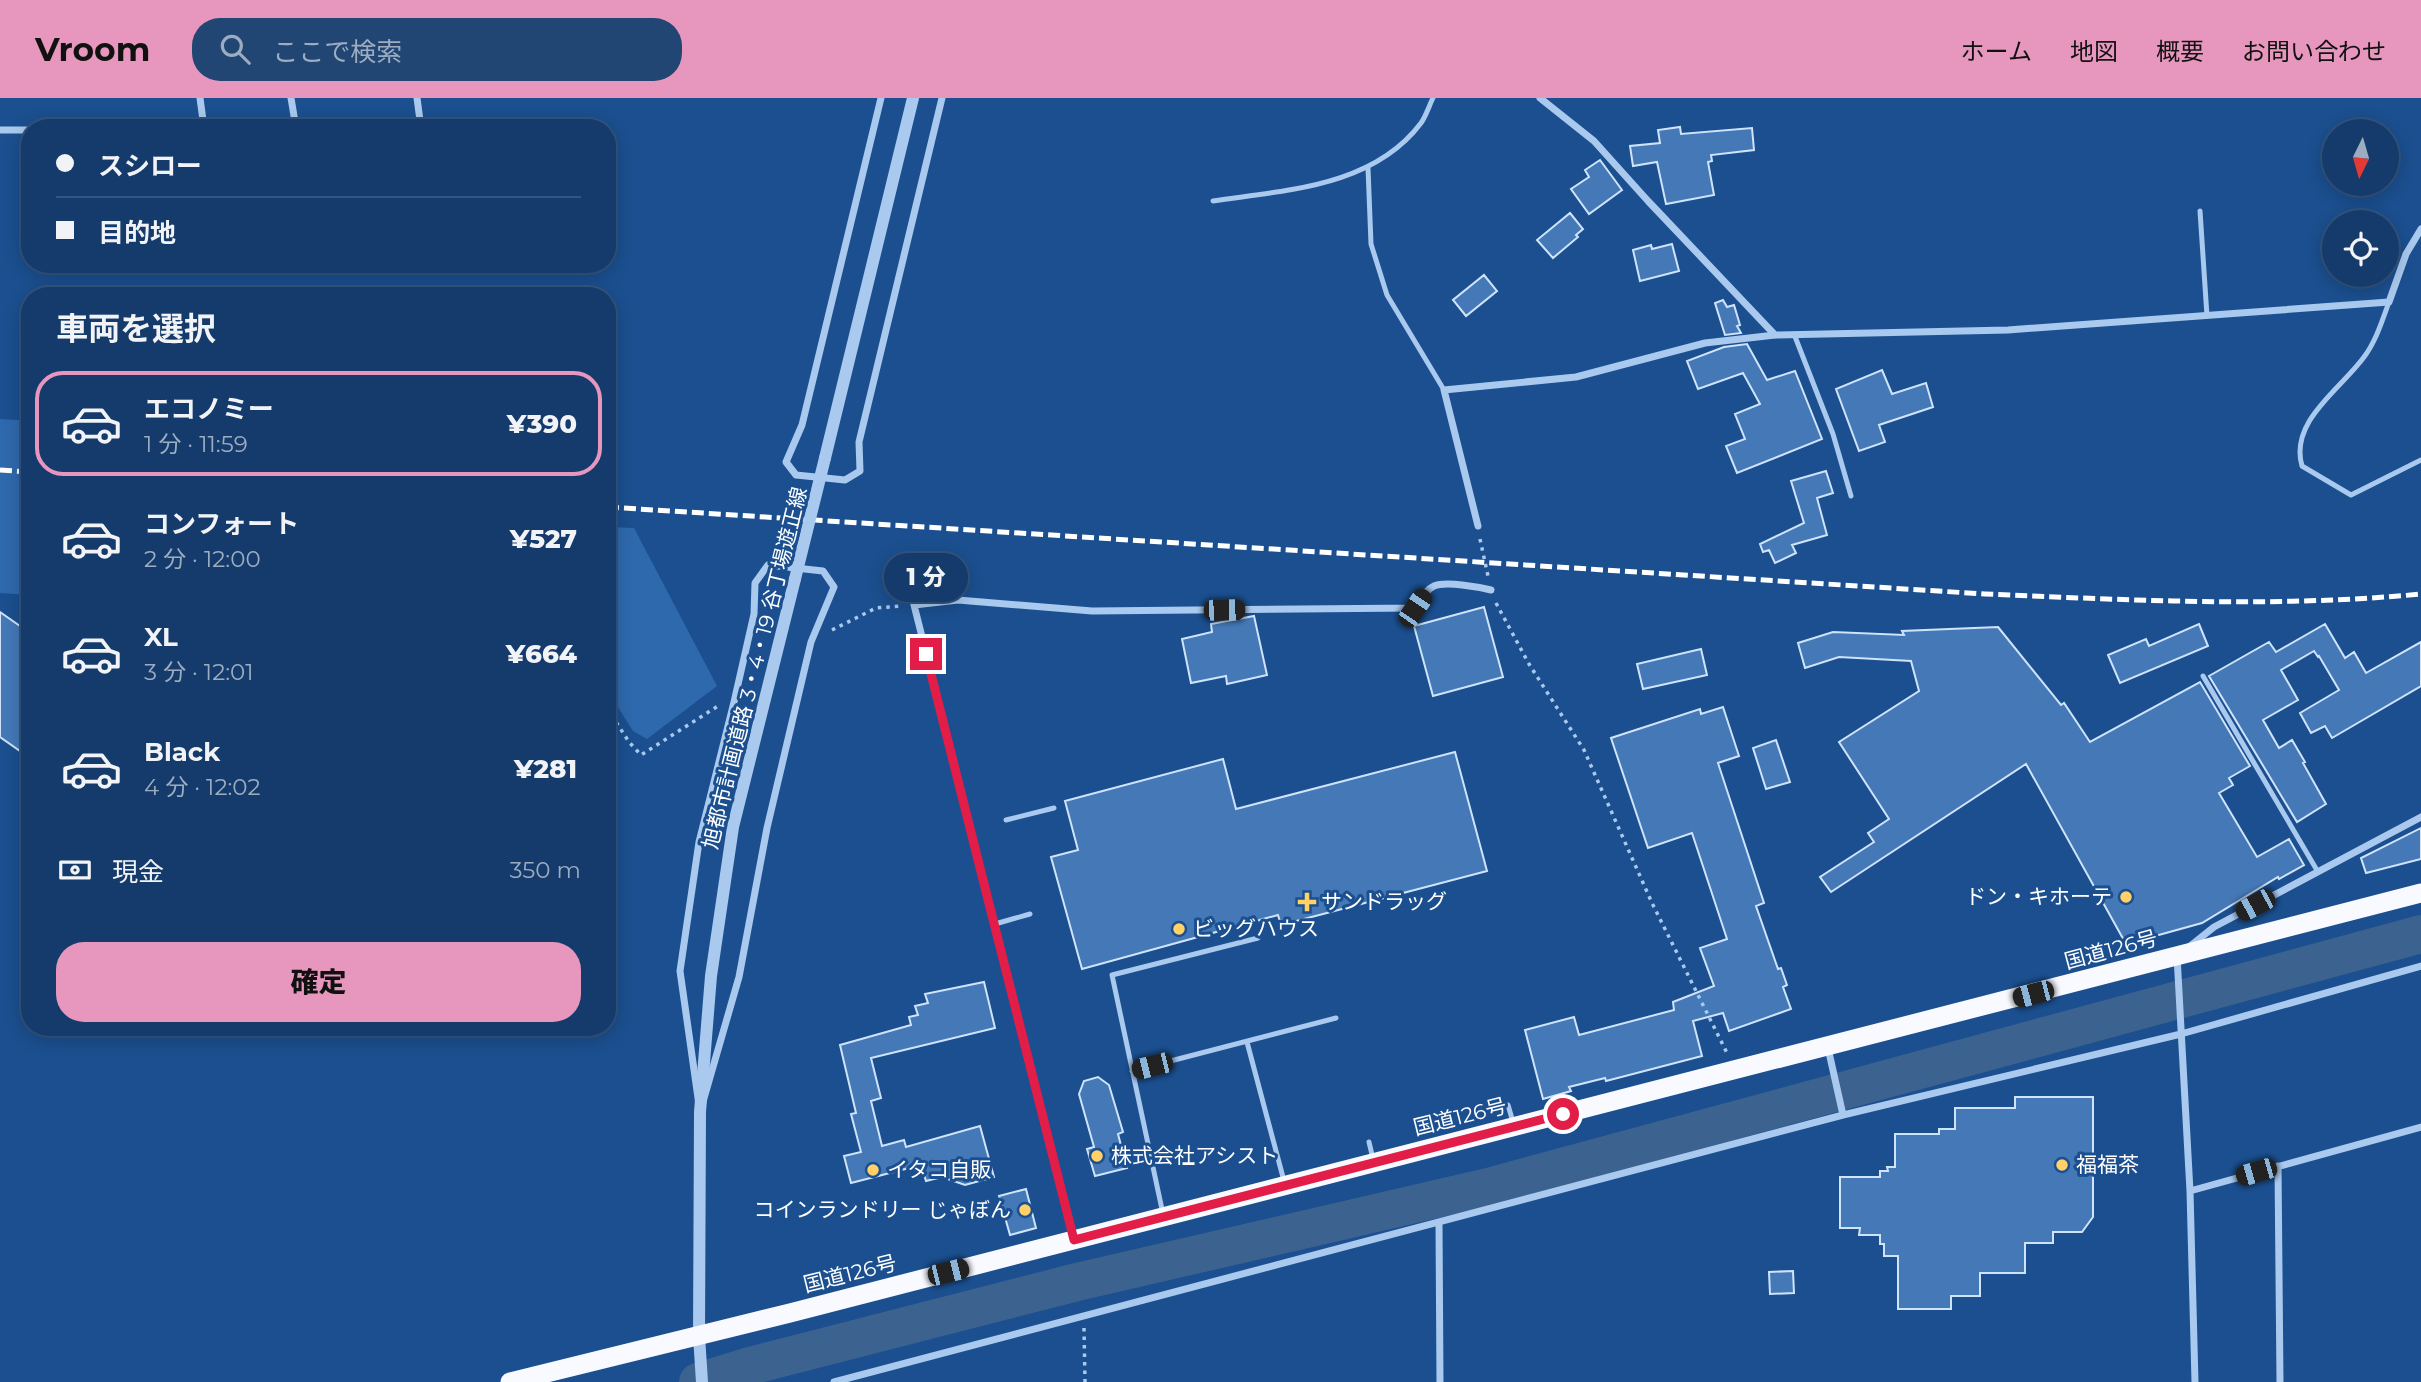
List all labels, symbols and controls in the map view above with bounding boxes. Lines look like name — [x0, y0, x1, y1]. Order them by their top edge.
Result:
search box — [192, 18, 682, 81]
text: Vroom — [35, 29, 150, 69]
icon: search — [216, 30, 254, 68]
text: ここで検索 — [272, 36, 402, 68]
text: ホーム — [1961, 37, 2032, 66]
text: 地図 — [2070, 37, 2118, 66]
text: 概要 — [2156, 37, 2204, 66]
text: お問い合わせ — [2242, 37, 2386, 66]
north arrow — [2322, 119, 2399, 196]
map controls — [2322, 119, 2399, 287]
text: スシロー — [98, 150, 202, 182]
button: locate — [2322, 210, 2399, 287]
text: 目的地 — [98, 217, 176, 249]
text: 車両を選択 — [56, 309, 216, 348]
icon: car — [60, 392, 123, 455]
text: エコノミー — [144, 393, 274, 425]
text: ¥390 — [507, 408, 577, 440]
text: 1 分 · 11:59 — [144, 430, 248, 458]
street label: 旭都市計画道路 3・4・19 谷丁場遊正線 — [697, 484, 812, 851]
icon: car — [60, 507, 123, 570]
text: コンフォート — [144, 508, 299, 540]
text: ¥527 — [510, 523, 577, 555]
text: 2 分 · 12:00 — [144, 545, 261, 573]
callout: 1 分 — [884, 552, 968, 602]
text: 1 分 — [906, 563, 946, 591]
car — [1395, 585, 1436, 631]
car — [1203, 599, 1246, 621]
text: XL — [144, 621, 178, 653]
icon: car — [60, 622, 123, 685]
text: ¥664 — [506, 638, 577, 670]
route end — [910, 638, 942, 670]
text: 3 分 · 12:01 — [144, 658, 254, 686]
text: Black — [144, 736, 220, 768]
icon: car — [60, 737, 123, 800]
text: ¥281 — [514, 753, 577, 785]
text: 4 分 · 12:02 — [144, 773, 261, 801]
icon: cash — [56, 851, 94, 889]
text: 現金 — [112, 856, 164, 888]
text: 350 m — [510, 856, 581, 884]
place label: ドン・キホーテ — [1965, 884, 2112, 909]
car — [2232, 886, 2279, 924]
place label: サンドラッグ — [1321, 889, 1447, 914]
marker: ドン・キホーテ — [2118, 889, 2134, 905]
marker: サンドラッグ — [1299, 894, 1315, 910]
place label: ビッグハウス — [1193, 916, 1319, 941]
marker: ビッグハウス — [1171, 921, 1187, 937]
street label: 国道126号 — [2062, 925, 2160, 974]
button: 確定 — [56, 942, 581, 1022]
car — [2010, 978, 2057, 1010]
car — [1130, 1051, 1175, 1081]
street label: 国道126号 — [1411, 1093, 1509, 1140]
route start — [1547, 1098, 1579, 1130]
place label: 株式会社アシスト — [1111, 1143, 1278, 1168]
marker: 株式会社アシスト — [1089, 1148, 1105, 1164]
place label: 福福茶 — [2076, 1152, 2139, 1177]
car — [2233, 1156, 2280, 1188]
place label: イタコ自販 — [887, 1157, 991, 1182]
marker: 福福茶 — [2054, 1157, 2070, 1173]
marker: イタコ自販 — [865, 1162, 881, 1178]
place label: コインランドリー じゃぼん — [753, 1197, 1011, 1222]
marker: コインランドリー じゃぼん — [1017, 1202, 1033, 1218]
street label: 国道126号 — [801, 1250, 899, 1297]
car — [926, 1257, 971, 1287]

